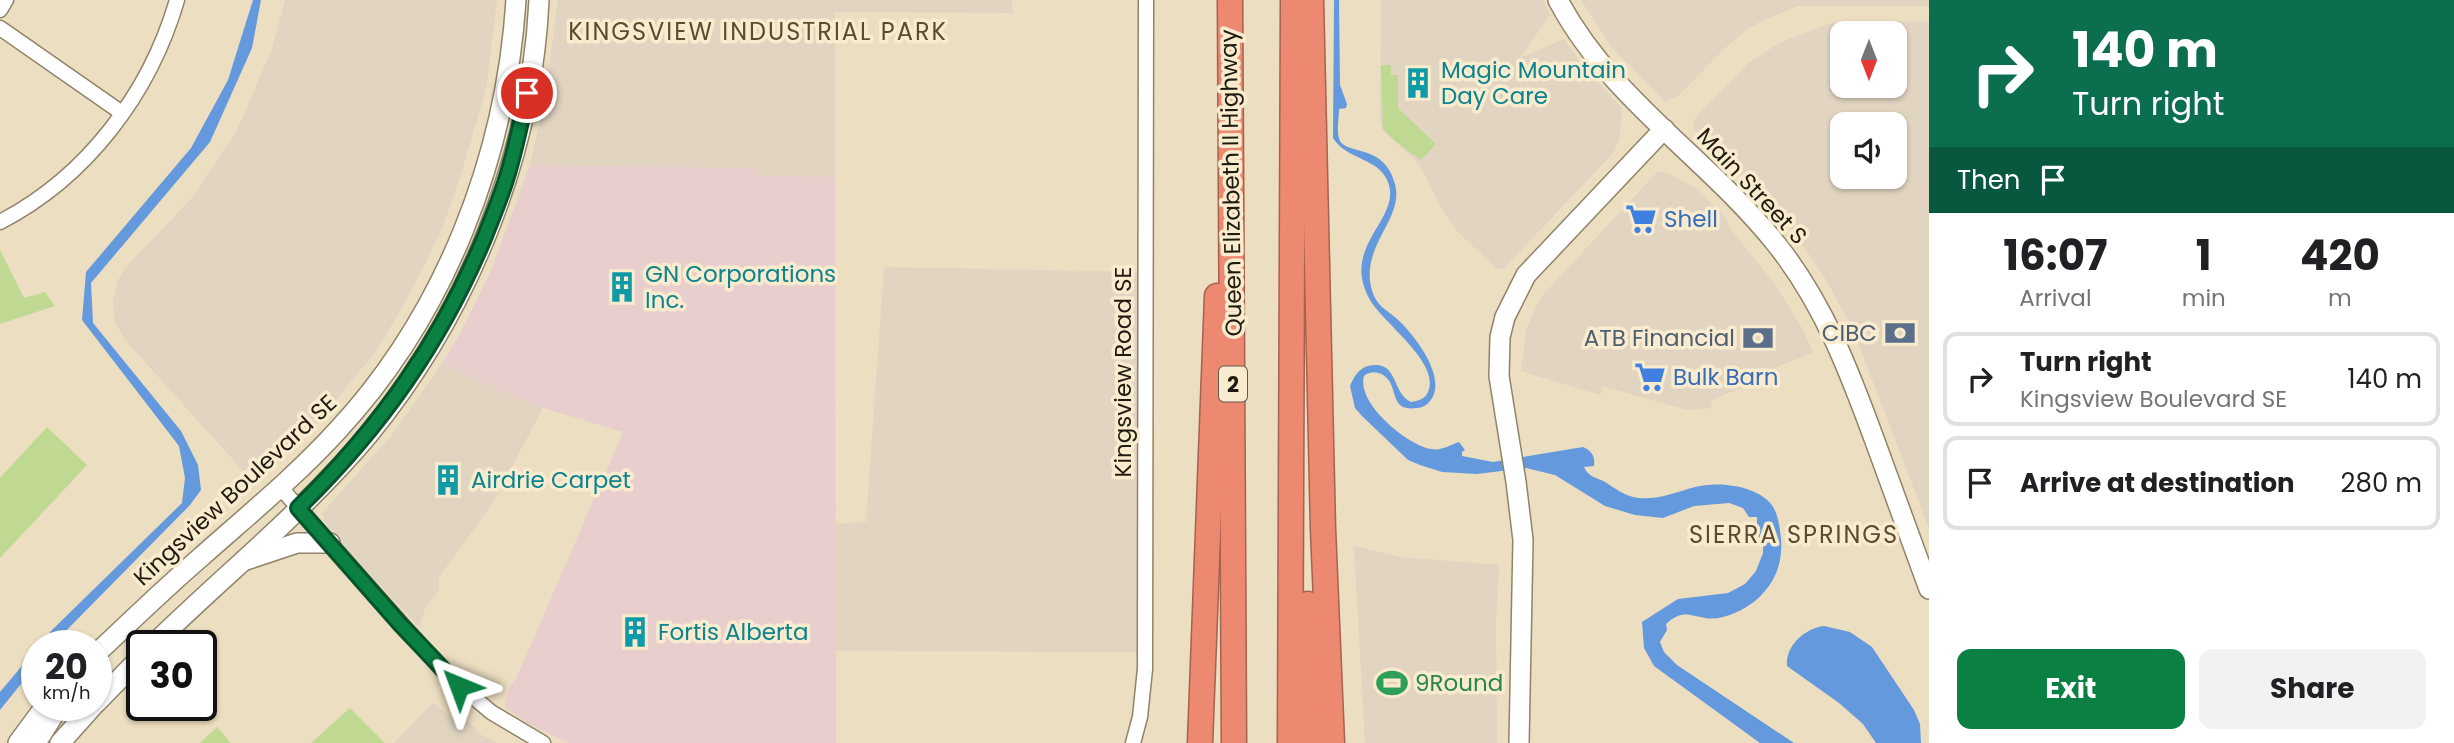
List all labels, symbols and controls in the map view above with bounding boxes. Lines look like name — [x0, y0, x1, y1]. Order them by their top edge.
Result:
district label: KINGSVIEW INDUSTRIAL PARK — [568, 15, 948, 48]
text: 140 m — [2072, 16, 2218, 84]
north arrow — [1830, 21, 1908, 98]
map controls — [1830, 21, 1907, 189]
icon: right — [1957, 28, 2048, 119]
street label: Queen Elizabeth II Highway — [1212, 29, 1250, 337]
place label: Magic Mountain Day Care — [1441, 54, 1626, 112]
pin — [497, 63, 557, 123]
building icon: Magic Mountain Day Care — [1401, 66, 1435, 100]
icon: arrive — [508, 74, 546, 112]
text: Turn right — [2072, 81, 2224, 126]
button: sound — [1830, 112, 1907, 189]
street label: Main Street S — [1690, 121, 1814, 251]
icon: arrive — [2034, 161, 2072, 199]
text: Then — [1957, 162, 2020, 198]
supermarket icon: Shell — [1624, 202, 1658, 236]
place label: Shell — [1664, 203, 1718, 235]
text: 16:07 — [2003, 226, 2108, 285]
text: 1 — [2196, 226, 2212, 285]
text: 420 — [2300, 226, 2380, 285]
place label: GN Corporations Inc. — [645, 258, 836, 316]
street label: Kingsview Road SE — [1107, 267, 1139, 477]
building icon: GN Corporations Inc. — [605, 270, 639, 304]
text: Arrival — [2019, 282, 2092, 314]
text: min — [2182, 282, 2226, 314]
text: m — [2328, 282, 2352, 314]
bank icon: CIBC — [1883, 316, 1917, 350]
place label: CIBC — [1822, 317, 1877, 349]
bank icon: ATB Financial — [1741, 321, 1775, 355]
place label: ATB Financial — [1584, 322, 1735, 354]
text: Turn right — [2020, 344, 2152, 380]
supermarket icon: Bulk Barn — [1633, 360, 1667, 394]
icon: right — [1961, 360, 1999, 398]
place label: Bulk Barn — [1673, 361, 1778, 393]
text: 140 m — [2347, 361, 2422, 397]
road number: 2 — [1219, 366, 1247, 402]
text: Kingsview Boulevard SE — [2020, 383, 2287, 415]
street label: Kingsview Boulevard SE — [126, 387, 344, 593]
building icon: Airdrie Carpet — [431, 463, 465, 497]
place label: Airdrie Carpet — [471, 464, 631, 496]
icon: arrive — [1961, 464, 1999, 502]
text: Arrive at destination — [2020, 465, 2295, 501]
text: 280 m — [2341, 465, 2422, 501]
district label: SIERRA SPRINGS — [1689, 518, 1899, 551]
building icon: Fortis Alberta — [618, 615, 652, 649]
place label: Fortis Alberta — [658, 616, 809, 648]
speed limit sign: 30 — [126, 630, 217, 721]
text: 20 — [45, 642, 88, 691]
position arrow — [422, 649, 496, 723]
button: Exit — [1957, 649, 2185, 729]
button: Share — [2199, 649, 2426, 729]
sports icon: 9Round — [1375, 666, 1409, 700]
place label: 9Round — [1415, 667, 1503, 699]
text: km/h — [43, 680, 90, 705]

